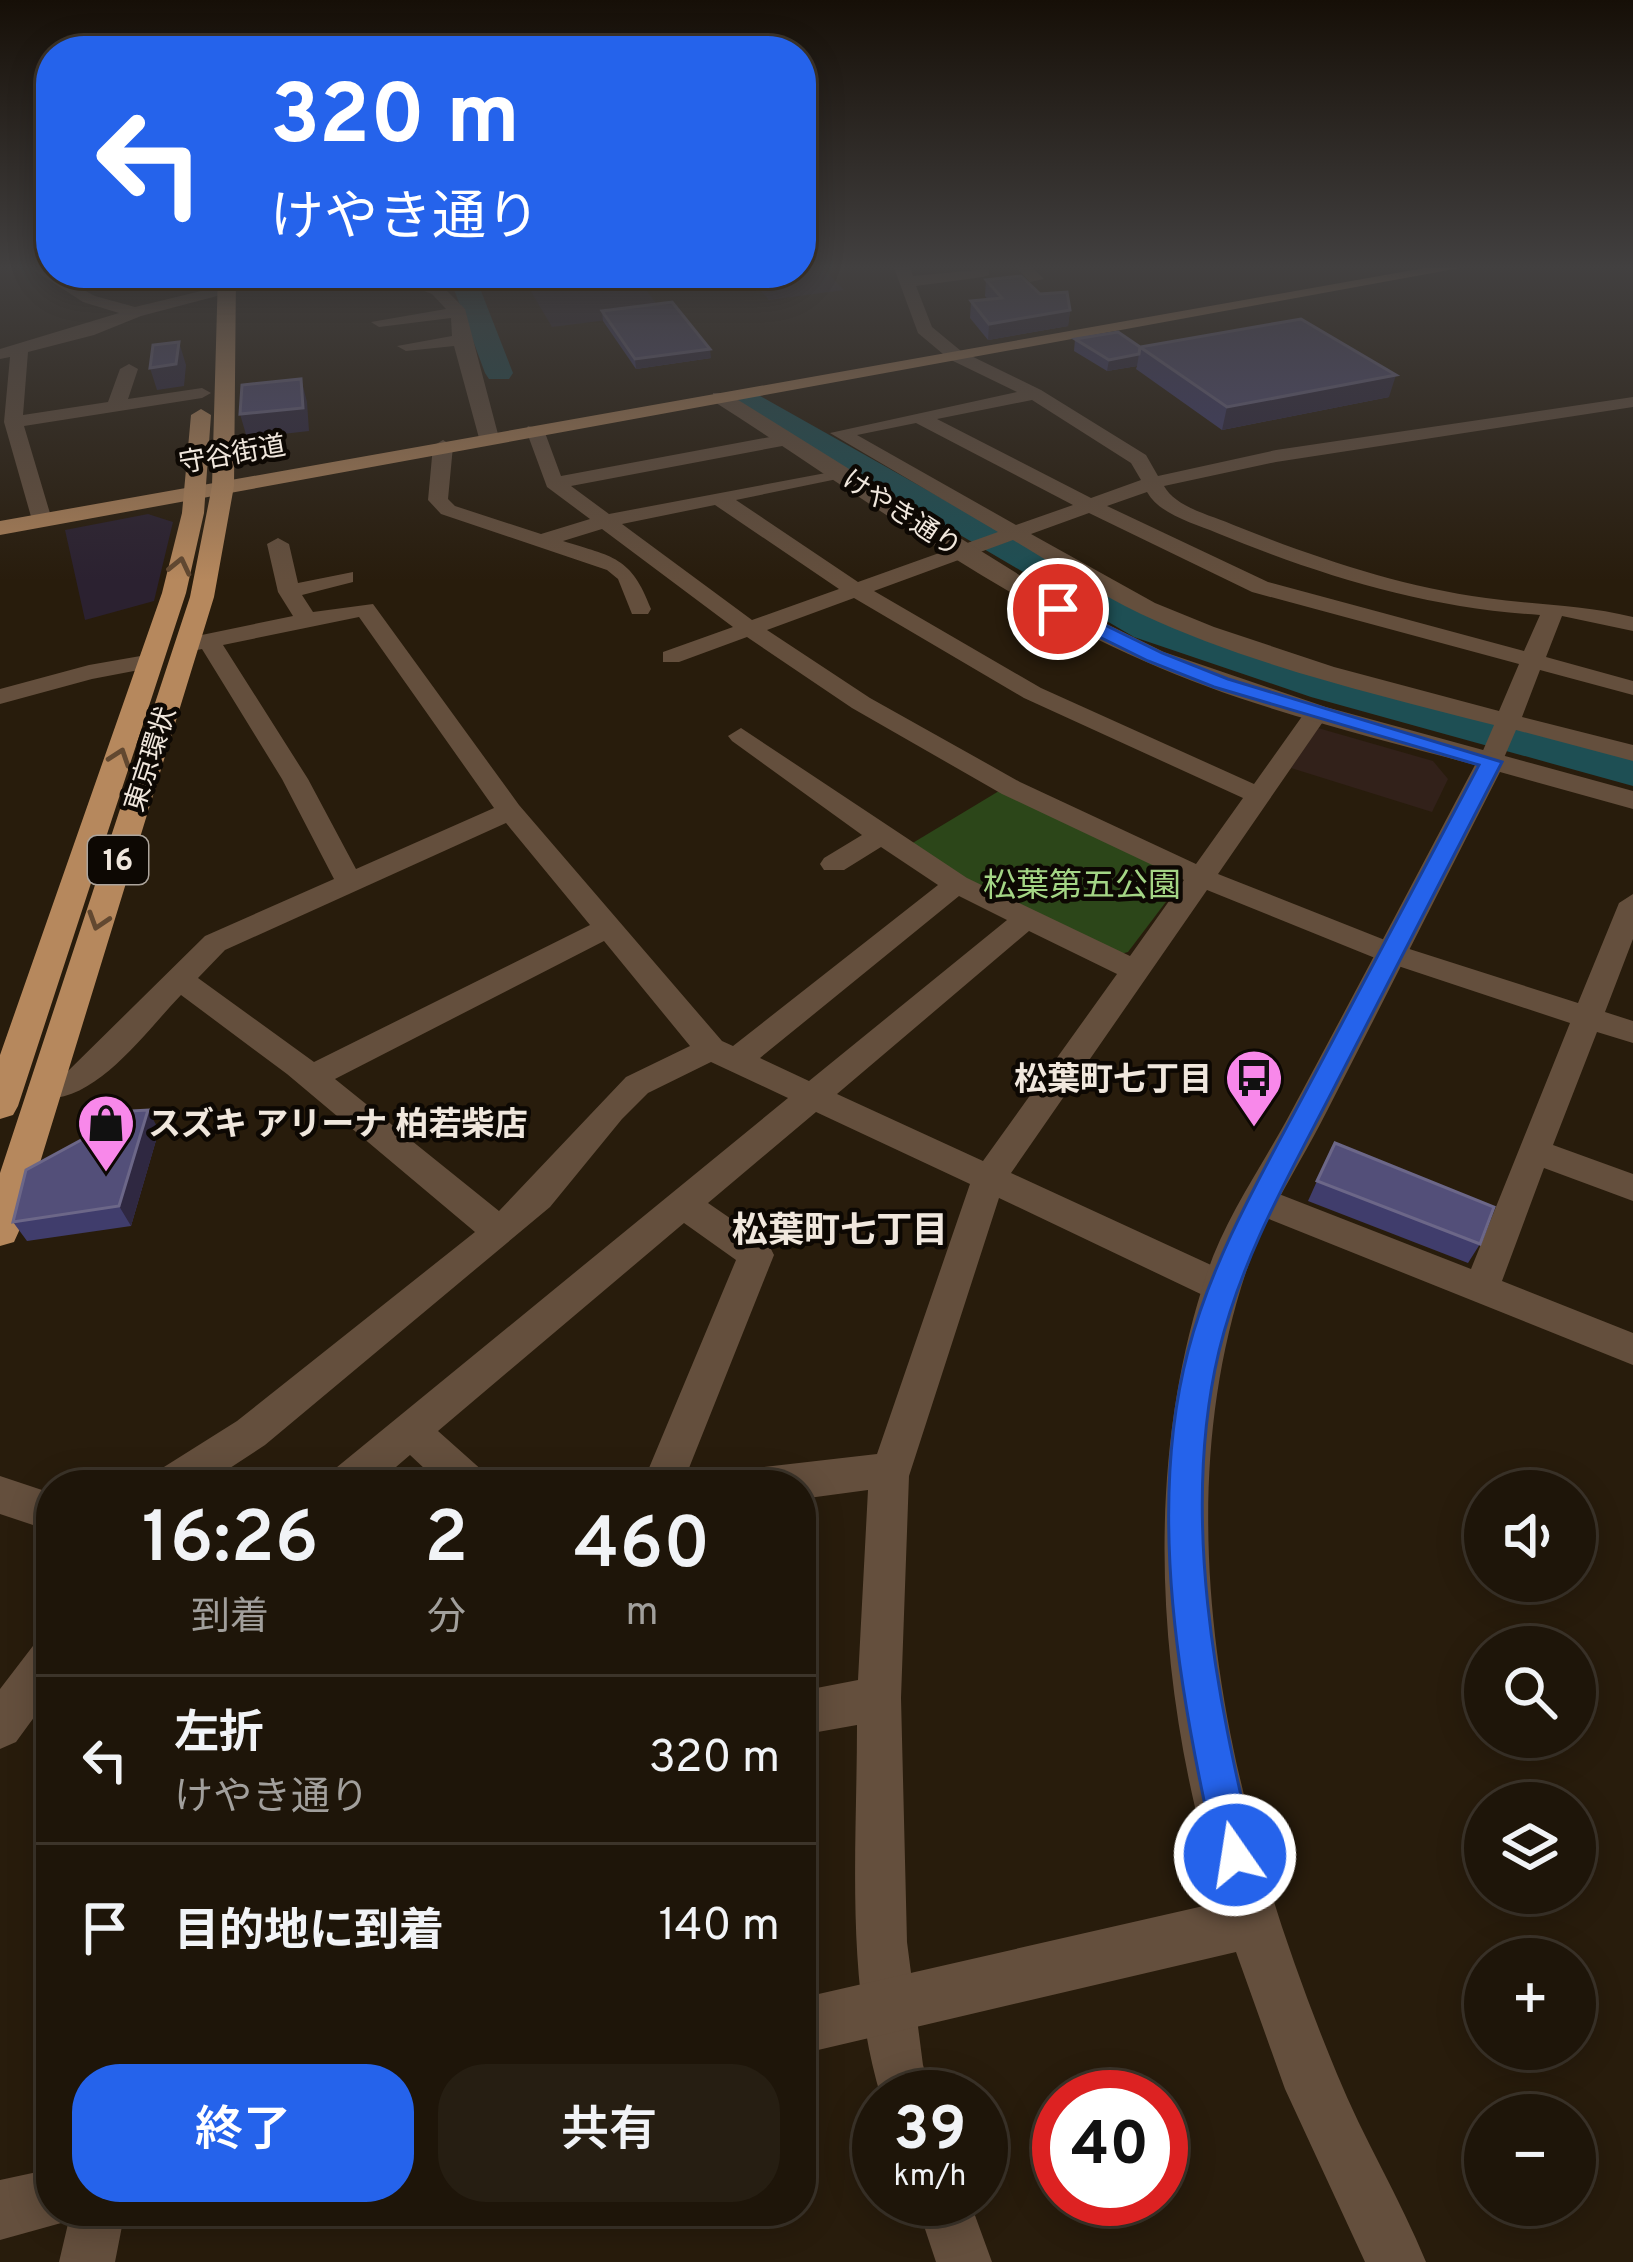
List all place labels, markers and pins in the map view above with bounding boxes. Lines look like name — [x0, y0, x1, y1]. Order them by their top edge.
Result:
pin — [1007, 558, 1109, 660]
bus stop icon: 松葉町七丁目 — [1223, 1047, 1285, 1129]
place label: 松葉町七丁目 — [1014, 1061, 1212, 1103]
shop icon: スズキ アリーナ 柏若柴店 — [75, 1092, 137, 1174]
place label: スズキ アリーナ 柏若柴店 — [148, 1106, 528, 1148]

